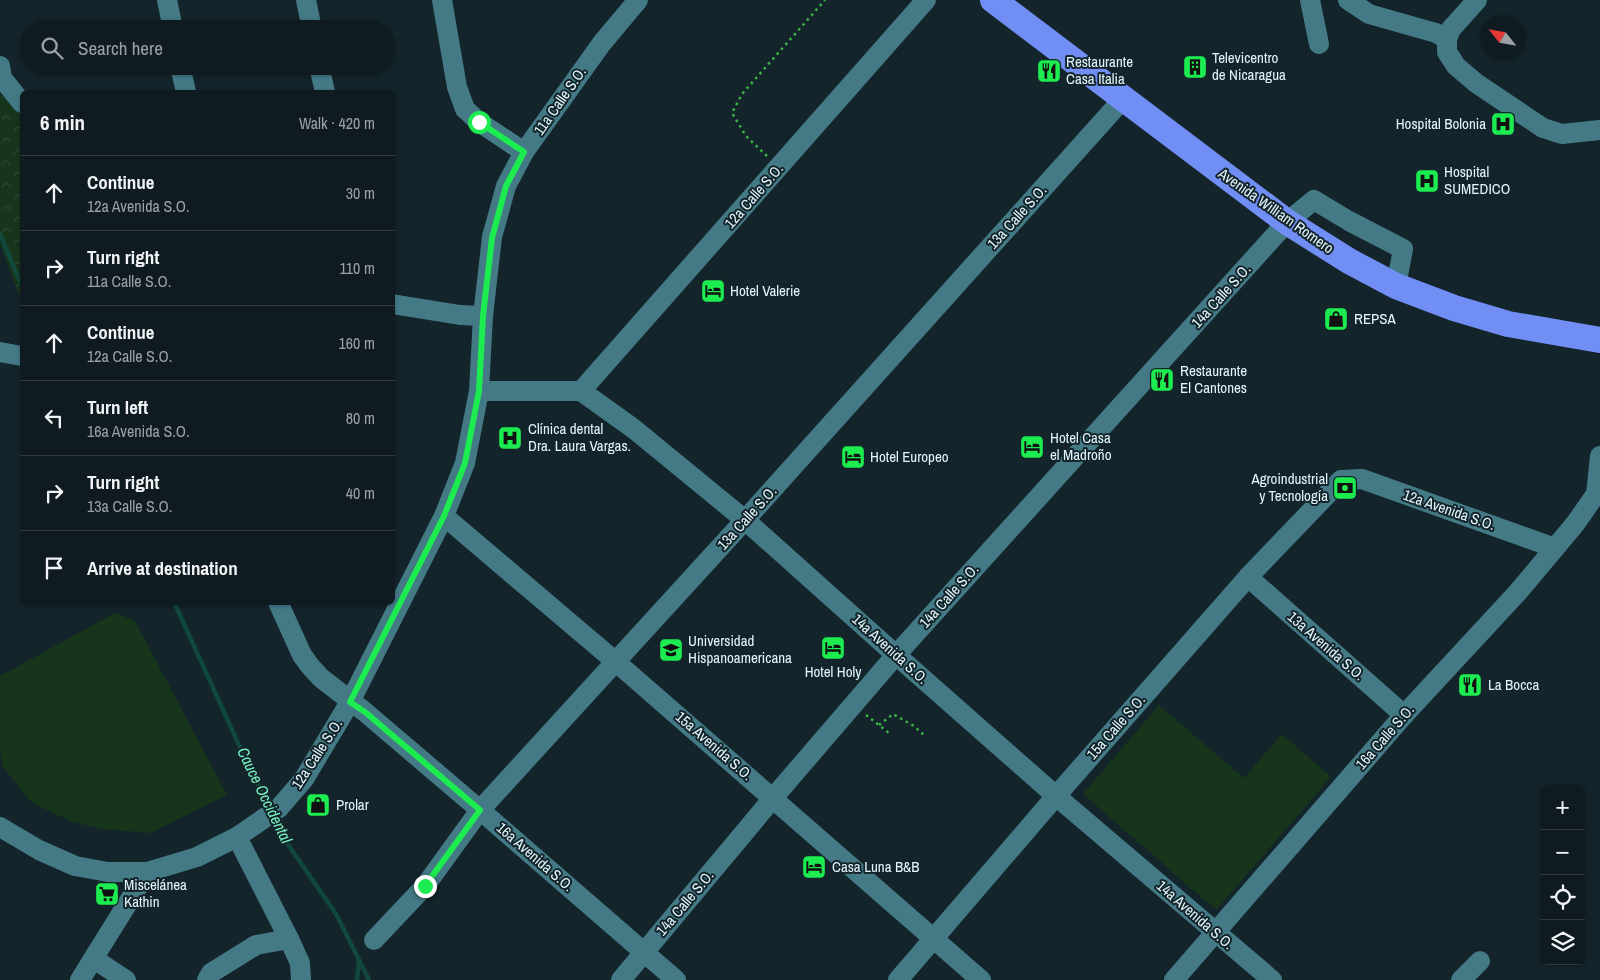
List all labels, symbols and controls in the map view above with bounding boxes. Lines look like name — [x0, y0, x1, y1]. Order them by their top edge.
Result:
north arrow — [1480, 15, 1525, 60]
search box — [20, 20, 395, 75]
icon: search — [38, 34, 66, 62]
text: Search here — [78, 35, 163, 61]
place label: Televicentro de Nicaragua — [1212, 47, 1286, 85]
place label: Restaurante Casa Italia — [1066, 51, 1133, 89]
building icon: Televicentro de Nicaragua — [1182, 54, 1208, 80]
restaurant icon: Restaurante Casa Italia — [1036, 58, 1062, 84]
street label: 11a Calle S.O. — [528, 62, 591, 139]
text: 6 min — [40, 108, 85, 137]
route start — [468, 111, 491, 134]
hospital icon: Hospital Bolonia — [1490, 111, 1516, 137]
text: Walk · 420 m — [299, 112, 375, 134]
place label: Hospital Bolonia — [1396, 113, 1486, 134]
street label: 12a Calle S.O. — [719, 159, 788, 233]
place label: Hospital SUMEDICO — [1444, 161, 1510, 199]
street label: Avenida William Romero — [1214, 162, 1338, 258]
hospital icon: Hospital SUMEDICO — [1414, 168, 1440, 194]
text: Continue — [87, 169, 155, 195]
icon: ahead — [40, 179, 68, 207]
street label: 13a Calle S.O. — [982, 180, 1051, 253]
text: 30 m — [346, 182, 375, 204]
text: 12a Avenida S.O. — [87, 195, 190, 217]
text: Turn right — [87, 244, 159, 270]
icon: right — [40, 254, 68, 282]
text: 110 m — [339, 257, 375, 279]
street label: 14a Calle S.O. — [1186, 259, 1255, 332]
text: 11a Calle S.O. — [87, 270, 171, 292]
hotel icon: Hotel Valerie — [700, 278, 726, 304]
place label: Hotel Valerie — [730, 280, 800, 301]
shop icon: REPSA — [1323, 306, 1349, 332]
place label: REPSA — [1354, 308, 1396, 329]
text: Continue — [87, 319, 155, 345]
icon: ahead — [40, 329, 68, 357]
text: 160 m — [339, 332, 375, 354]
text: 12a Calle S.O. — [87, 345, 172, 367]
place label: Restaurante El Cantones — [1180, 360, 1247, 398]
restaurant icon: Restaurante El Cantones — [1149, 367, 1175, 393]
text: Turn left — [87, 394, 148, 420]
icon: left — [40, 404, 68, 432]
text: 80 m — [346, 407, 375, 429]
place label: Clínica dental Dra. Laura Vargas. — [528, 418, 631, 456]
text: 16a Avenida S.O. — [87, 420, 190, 442]
hospital icon: Clínica dental Dra. Laura Vargas. — [497, 425, 523, 451]
place label: Hotel Casa el Madroño — [1050, 427, 1112, 465]
hotel icon: Hotel Casa el Madroño — [1019, 434, 1045, 460]
hotel icon: Hotel Europeo — [840, 444, 866, 470]
place label: Hotel Europeo — [870, 446, 949, 467]
place label: Agroindustrial y Tecnología — [1250, 468, 1328, 506]
text: Turn right — [87, 469, 159, 495]
bank icon: Agroindustrial y Tecnología — [1332, 475, 1358, 501]
icon: right — [40, 479, 68, 507]
street label: 13a Calle S.O. — [712, 481, 781, 554]
text: 40 m — [346, 482, 375, 504]
street label: 12a Avenida S.O. — [1400, 484, 1498, 535]
text: 13a Calle S.O. — [87, 495, 172, 517]
icon: arrive — [40, 554, 68, 582]
text: Arrive at destination — [87, 555, 238, 581]
street label: 14a Calle S.O. — [914, 559, 983, 632]
street label: 13a Avenida S.O. — [1283, 606, 1370, 685]
street label: 14a Avenida S.O. — [848, 609, 933, 689]
place label: Universidad Hispanoamericana — [688, 630, 792, 668]
hotel icon: Hotel Holy — [820, 635, 846, 661]
school or university icon: Universidad Hispanoamericana — [658, 637, 684, 663]
place label: Hotel Holy — [805, 661, 862, 682]
restaurant icon: La Bocca — [1457, 672, 1483, 698]
place label: La Bocca — [1488, 674, 1539, 695]
street label: 15a Calle S.O. — [1081, 690, 1150, 764]
street label: 16a Calle S.O. — [1350, 700, 1419, 774]
street label: 15a Avenida S.O. — [671, 706, 758, 785]
street label: 12a Calle S.O. — [286, 714, 347, 793]
water label: Cauce Occidental — [232, 743, 298, 848]
map controls — [1540, 785, 1585, 965]
button: + — [1540, 785, 1585, 830]
shop icon: Prolar — [305, 792, 331, 818]
place label: Prolar — [336, 794, 369, 815]
street label: 16a Avenida S.O. — [492, 817, 579, 896]
button: − — [1540, 830, 1585, 875]
hotel icon: Casa Luna B&B — [801, 854, 827, 880]
place label: Casa Luna B&B — [832, 856, 920, 877]
street label: 14a Calle S.O. — [651, 865, 718, 940]
place label: Miscelánea Kathin — [124, 874, 187, 912]
route end — [414, 875, 437, 898]
street label: 14a Avenida S.O. — [1152, 875, 1239, 954]
button: locate — [1540, 875, 1585, 920]
supermarket icon: Miscelánea Kathin — [94, 881, 120, 907]
button: layers — [1540, 920, 1585, 965]

